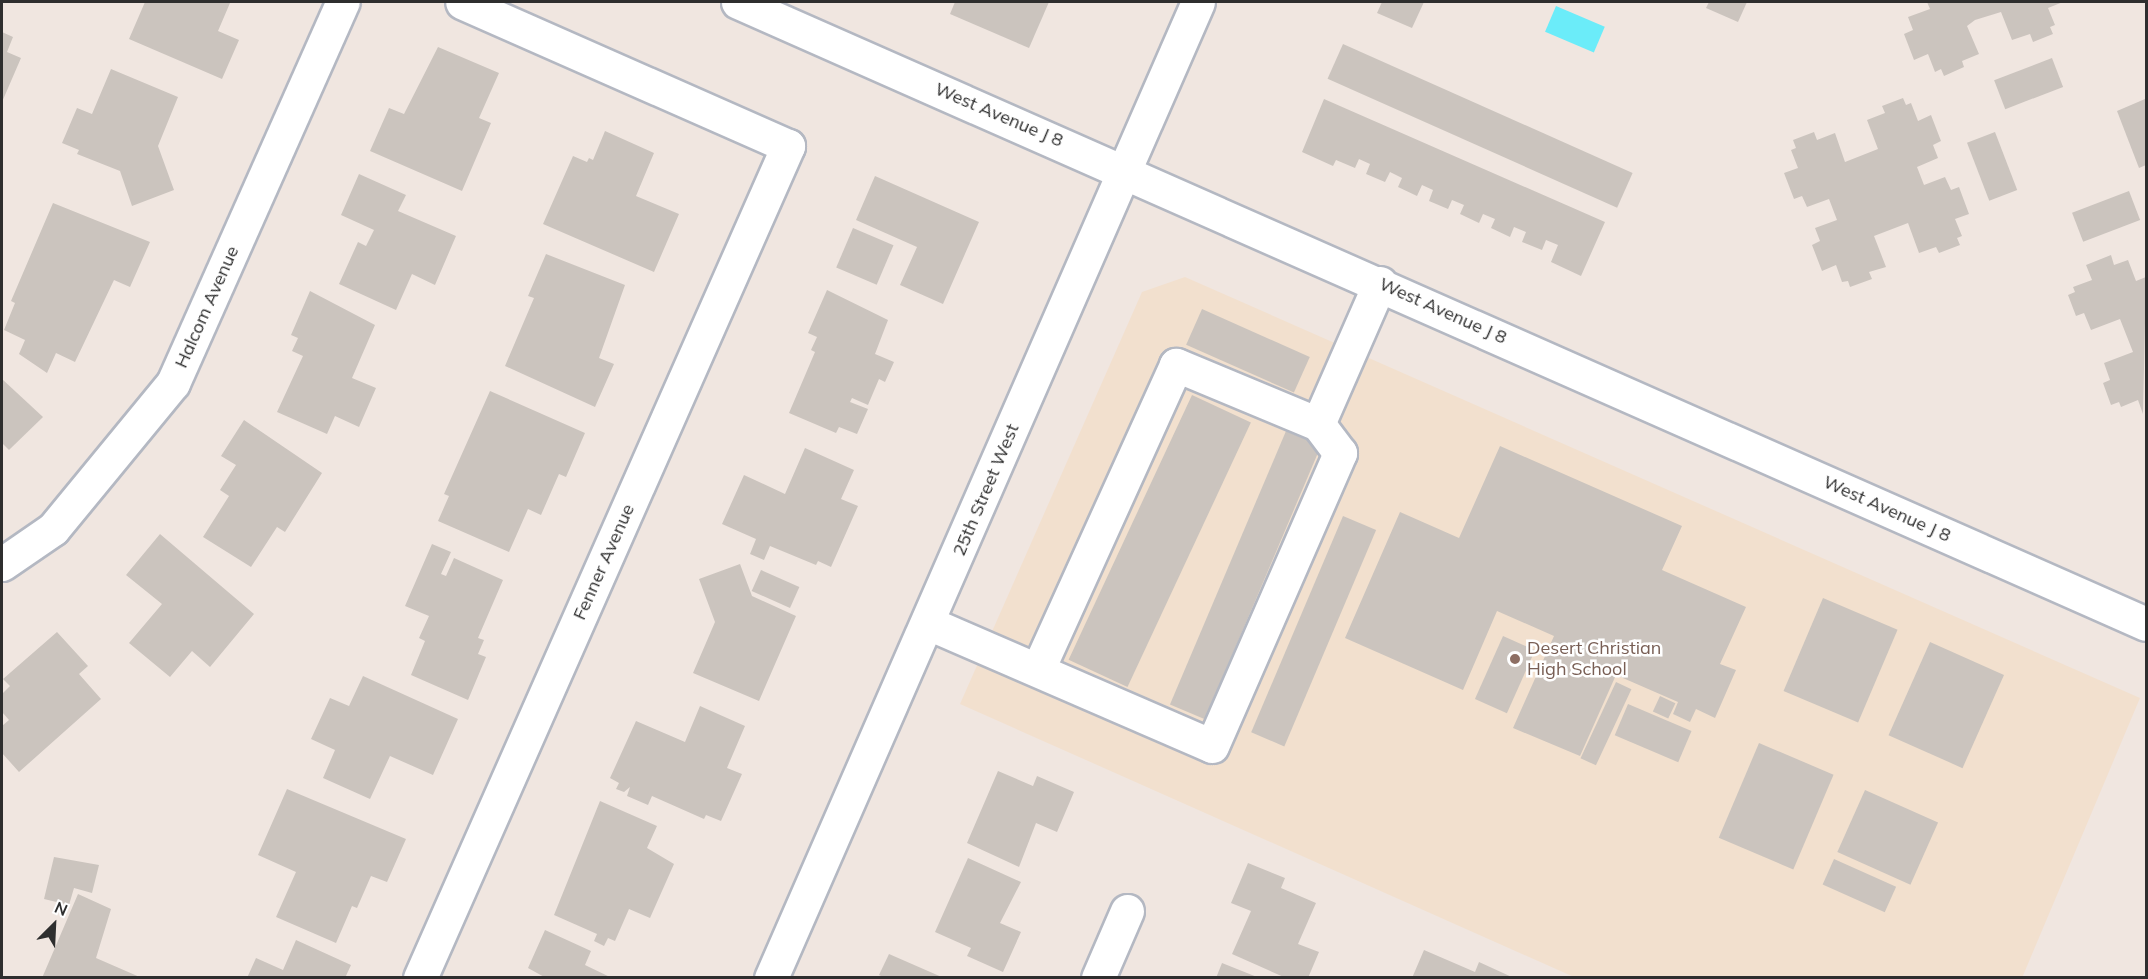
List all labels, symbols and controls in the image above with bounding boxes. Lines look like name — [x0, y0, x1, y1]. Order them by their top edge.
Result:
street label: West Avenue J 8 — [932, 78, 1066, 152]
street label: Halcom Avenue — [170, 243, 244, 371]
street label: West Avenue J 8 — [1376, 273, 1510, 349]
street label: 25th Street West — [948, 421, 1024, 559]
street label: West Avenue J 8 — [1820, 471, 1954, 547]
street label: Fenner Avenue — [569, 501, 639, 623]
place label: Desert Christian High School — [1527, 638, 1661, 680]
marker: Desert Christian High School — [1508, 652, 1522, 666]
north arrow — [24, 895, 84, 955]
text: N — [52, 897, 71, 920]

